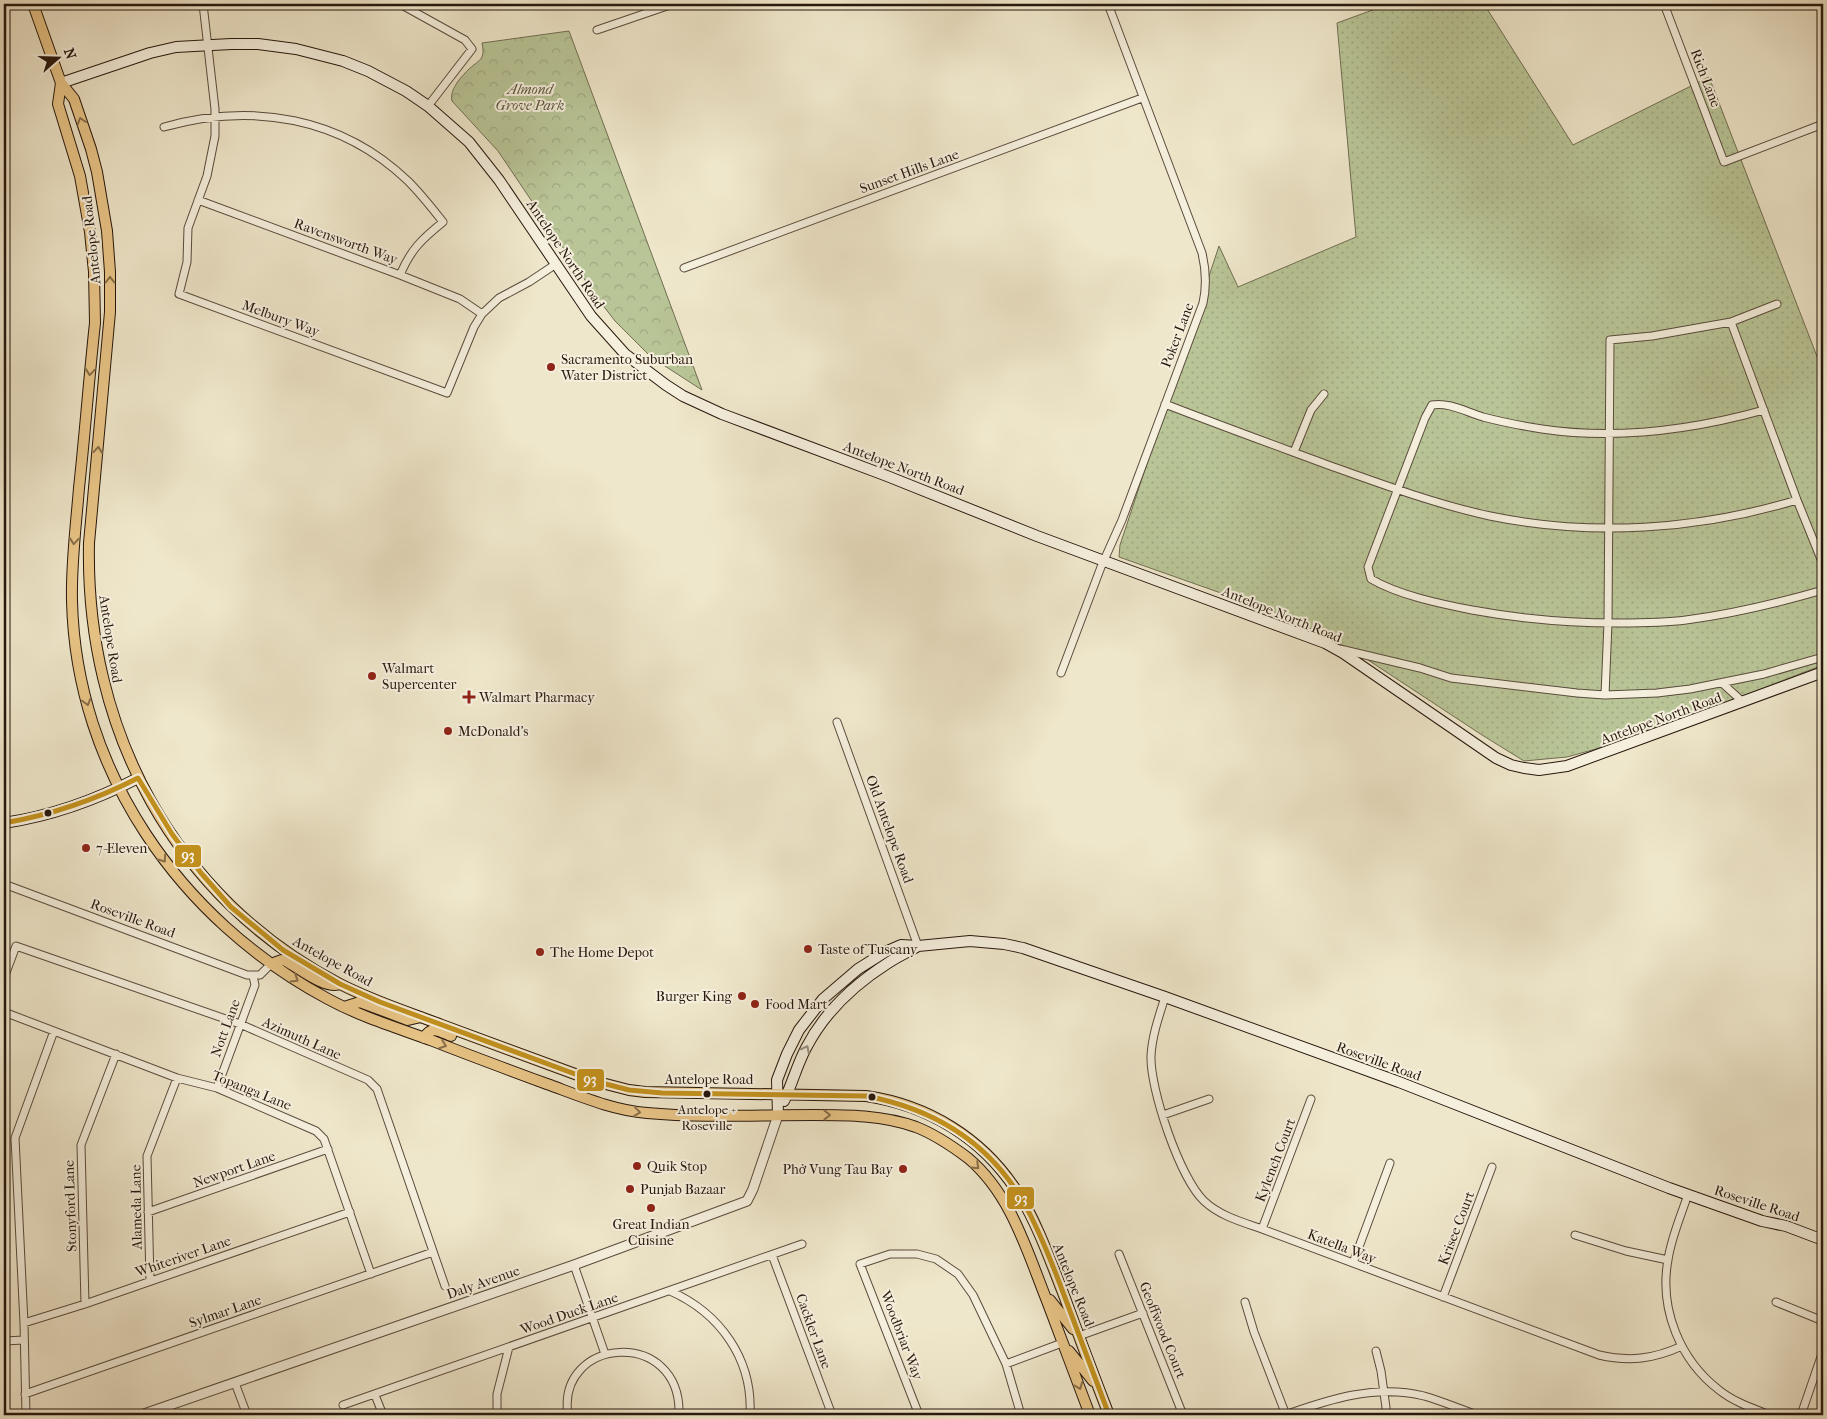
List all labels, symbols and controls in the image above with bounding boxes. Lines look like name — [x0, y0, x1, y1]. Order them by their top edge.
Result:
north arrow — [32, 32, 82, 82]
text: N — [60, 46, 80, 62]
street label: Rich Lane — [1687, 47, 1724, 110]
park label: Almond Grove Park — [496, 81, 564, 114]
one-way arrow — [77, 118, 87, 126]
street label: Sunset Hills Lane — [857, 146, 961, 197]
street label: Antelope Road — [78, 195, 105, 286]
street label: Antelope North Road — [522, 196, 609, 312]
street label: Ravensworth Way — [292, 215, 400, 268]
one-way arrow — [105, 276, 115, 284]
street label: Melbury Way — [240, 297, 322, 341]
street label: Poker Lane — [1157, 300, 1198, 370]
place label: Sacramento Suburban Water District — [560, 351, 693, 384]
marker: Sacramento Suburban Water District — [545, 361, 557, 373]
one-way arrow — [85, 368, 96, 376]
street label: Antelope North Road — [840, 437, 967, 499]
one-way arrow — [92, 446, 103, 454]
one-way arrow — [69, 537, 80, 545]
street label: Antelope North Road — [1218, 582, 1345, 646]
street label: Antelope Road — [95, 593, 126, 684]
place label: Walmart Supercenter — [381, 660, 457, 693]
marker: Walmart Supercenter — [366, 670, 378, 682]
place label: Walmart Pharmacy — [478, 689, 595, 706]
street label: Antelope North Road — [1597, 689, 1724, 749]
marker: Walmart Pharmacy — [463, 691, 475, 703]
one-way arrow — [81, 697, 92, 706]
place label: McDonald's — [458, 723, 529, 740]
marker: McDonald's — [442, 725, 454, 737]
street label: Old Antelope Road — [862, 773, 917, 886]
unlabelled marker — [43, 808, 53, 818]
place label: 7-Eleven — [96, 840, 147, 857]
marker: 7-Eleven — [80, 842, 92, 854]
line badge: 93 — [174, 844, 202, 868]
text: 93 — [180, 847, 195, 864]
one-way arrow — [157, 853, 166, 863]
street label: Roseville Road — [88, 895, 178, 942]
street label: Antelope Road — [289, 932, 376, 991]
place label: Taste of Tuscany — [818, 941, 918, 958]
marker: Taste of Tuscany — [802, 943, 814, 955]
place label: The Home Depot — [550, 944, 654, 961]
marker: The Home Depot — [534, 946, 546, 958]
one-way arrow — [290, 973, 299, 983]
place label: Burger King — [656, 988, 733, 1005]
marker: Burger King — [736, 990, 748, 1002]
place label: Food Mart — [765, 996, 828, 1013]
street label: Nott Lane — [207, 997, 244, 1059]
marker: Food Mart — [749, 998, 761, 1010]
street label: Azimuth Lane — [259, 1013, 344, 1063]
street label: Roseville Road — [1334, 1038, 1424, 1085]
one-way arrow — [439, 1039, 447, 1049]
one-way arrow — [800, 1046, 810, 1055]
street label: Topanga Lane — [210, 1067, 294, 1114]
line badge: 93 — [576, 1068, 605, 1092]
text: 93 — [582, 1071, 597, 1088]
street label: Antelope Road — [664, 1071, 754, 1088]
marker: Antelope + Roseville — [702, 1089, 712, 1099]
unlabelled marker — [867, 1092, 877, 1102]
place label: Antelope + Roseville — [677, 1102, 736, 1133]
one-way arrow — [634, 1106, 642, 1117]
one-way arrow — [823, 1110, 831, 1120]
street label: Kylench Court — [1252, 1116, 1299, 1204]
street label: Newport Lane — [191, 1147, 278, 1192]
place label: Quik Stop — [647, 1158, 707, 1175]
street label: Stonyford Lane — [60, 1160, 81, 1252]
marker: Quik Stop — [631, 1160, 643, 1172]
one-way arrow — [970, 1160, 979, 1169]
place label: Phở Vung Tau Bay — [783, 1161, 894, 1178]
marker: Phở Vung Tau Bay — [897, 1163, 909, 1175]
street label: Alameda Lane — [127, 1164, 146, 1251]
place label: Punjab Bazaar — [640, 1181, 726, 1198]
street label: Roseville Road — [1712, 1182, 1802, 1225]
marker: Punjab Bazaar — [624, 1183, 636, 1195]
line badge: 93 — [1006, 1186, 1035, 1210]
street label: Krisee Court — [1435, 1189, 1478, 1267]
text: 93 — [1013, 1190, 1028, 1207]
marker: Great Indian Cuisine — [645, 1202, 657, 1214]
place label: Great Indian Cuisine — [612, 1216, 690, 1249]
street label: Katella Way — [1305, 1226, 1379, 1268]
street label: Whiteriver Lane — [132, 1232, 233, 1281]
street label: Antelope Road — [1049, 1240, 1098, 1330]
street label: Daly Avenue — [444, 1262, 522, 1303]
street label: Geoffwood Court — [1135, 1279, 1190, 1381]
street label: Woodbriar Way — [876, 1287, 926, 1383]
street label: Wood Duck Lane — [517, 1289, 620, 1339]
street label: Sylmar Lane — [187, 1291, 264, 1332]
street label: Cackler Lane — [792, 1291, 835, 1371]
one-way arrow — [1073, 1381, 1083, 1390]

